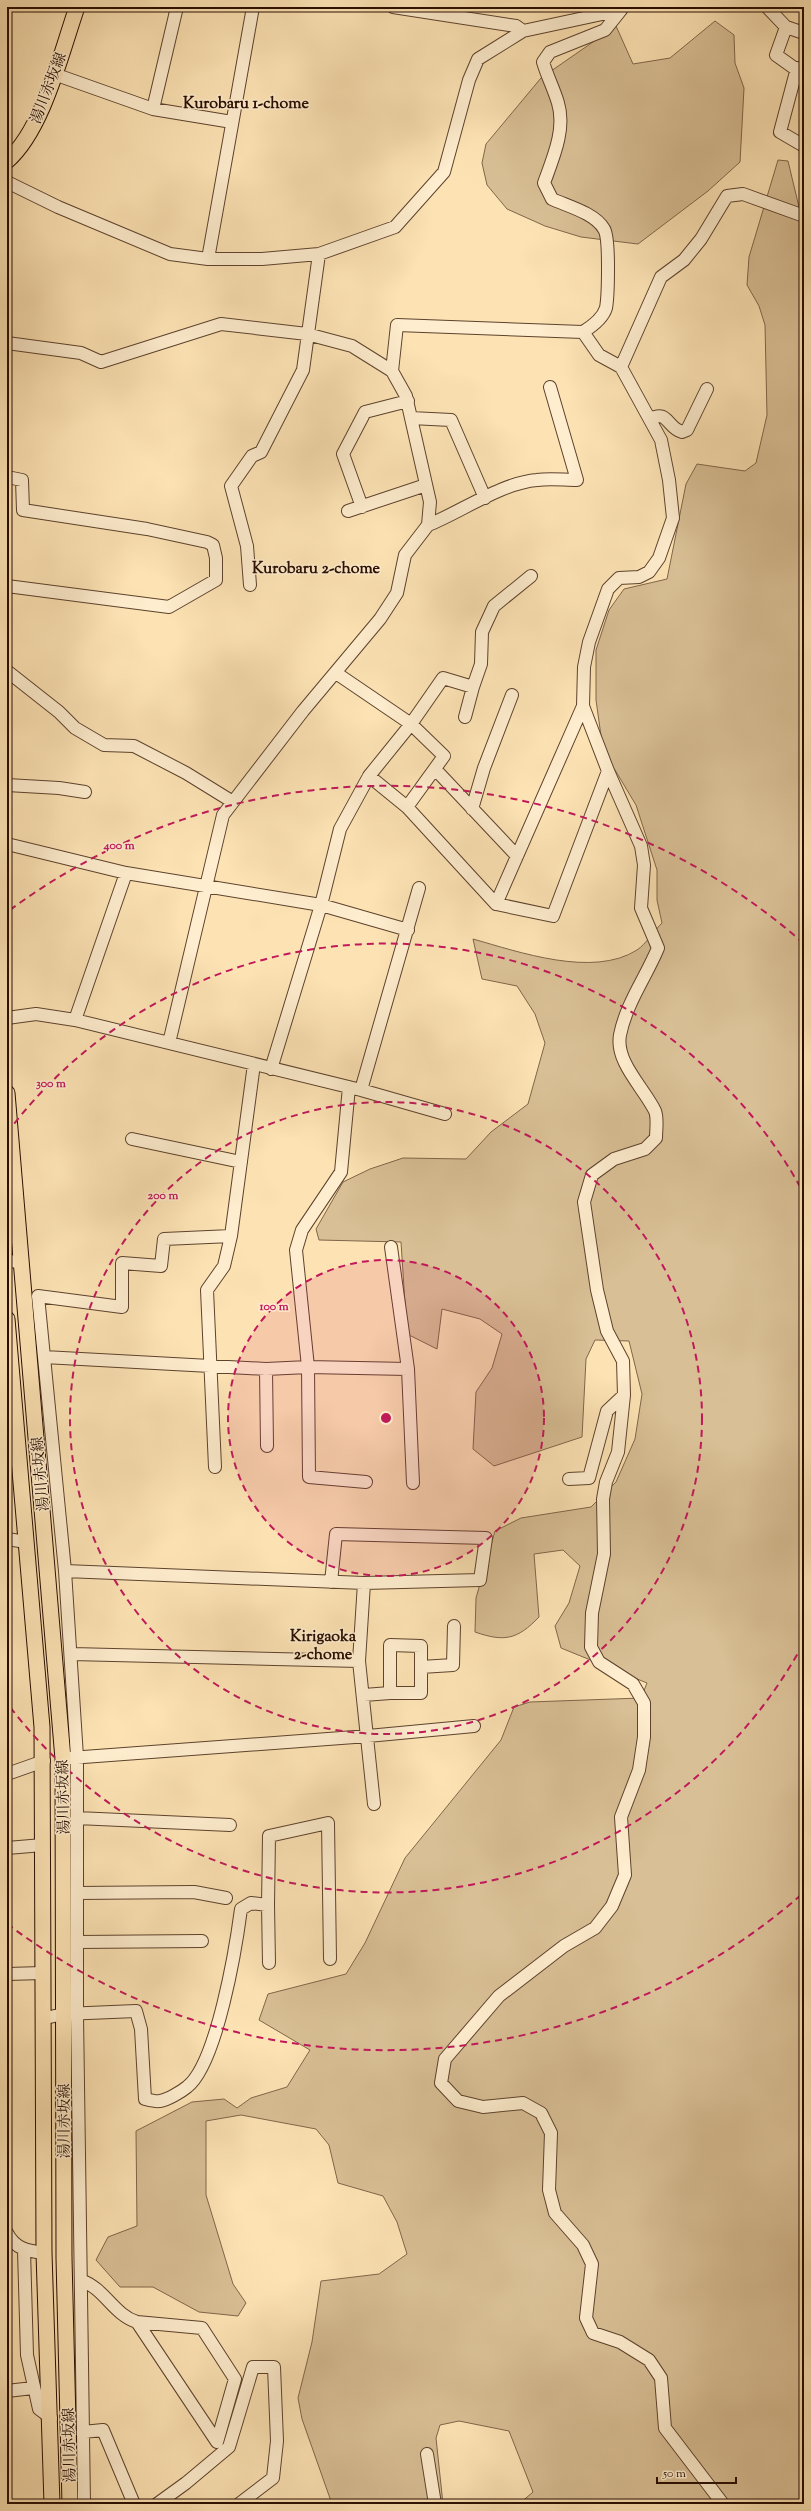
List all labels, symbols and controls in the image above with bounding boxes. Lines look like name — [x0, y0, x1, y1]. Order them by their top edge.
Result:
street label: 湯川赤坂線 — [26, 50, 73, 127]
district label: Kurobaru 1-chome — [183, 93, 309, 116]
district label: Kurobaru 2-chome — [252, 558, 381, 581]
text: 400 m — [102, 837, 135, 855]
text: 300 m — [36, 1075, 66, 1093]
text: 200 m — [148, 1187, 178, 1205]
text: 100 m — [258, 1298, 289, 1316]
centre of rings — [379, 1411, 393, 1425]
street label: 湯川赤坂線 — [28, 1436, 55, 1512]
district label: Kirigaoka 2-chome — [290, 1626, 357, 1667]
street label: 湯川赤坂線 — [53, 1759, 76, 1835]
street label: 湯川赤坂線 — [55, 2083, 76, 2159]
street label: 湯川赤坂線 — [59, 2407, 82, 2483]
scale bar — [657, 2459, 736, 2485]
text: 50 m — [662, 2465, 686, 2483]

